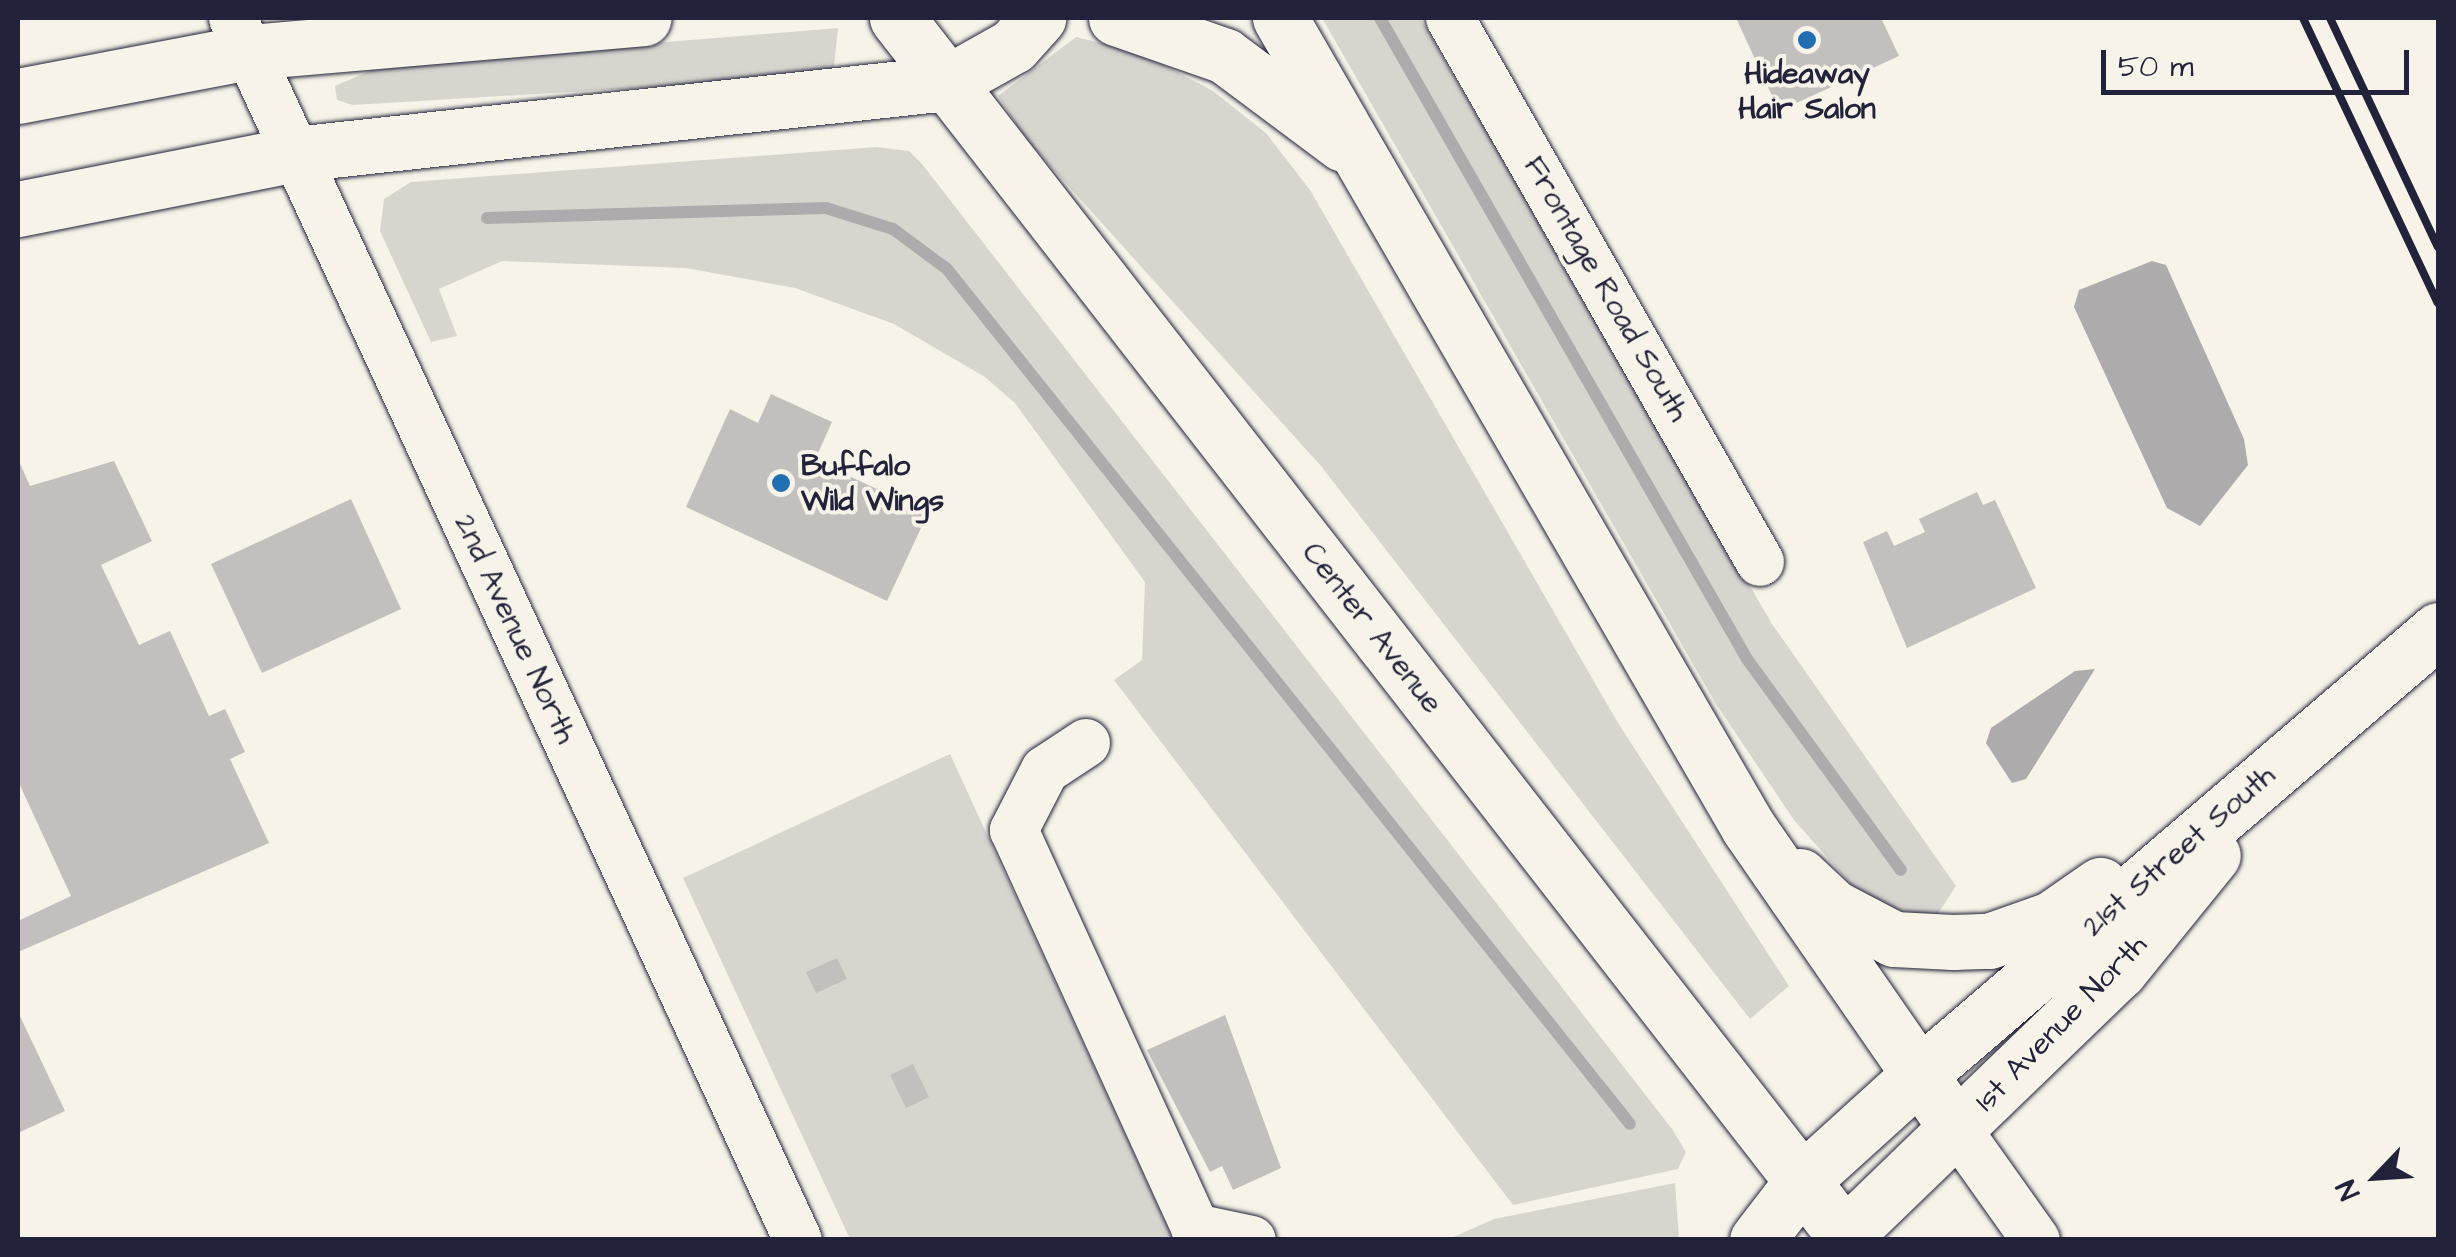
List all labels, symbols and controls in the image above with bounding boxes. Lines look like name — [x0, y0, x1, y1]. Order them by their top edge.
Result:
marker: Hideaway Hair Salon — [1796, 29, 1818, 51]
scale bar — [2106, 30, 2414, 92]
text: 50 m — [2118, 46, 2194, 88]
place label: Hideaway Hair Salon — [1738, 56, 1876, 126]
street label: Frontage Road South — [1516, 150, 1696, 428]
place label: Buffalo Wild Wings — [801, 448, 944, 518]
marker: Buffalo Wild Wings — [770, 472, 792, 494]
street label: 2nd Avenue North — [446, 509, 584, 749]
street label: Center Avenue — [1294, 535, 1450, 721]
street label: 21st Street South — [2075, 758, 2283, 944]
street label: 1st Avenue North — [1968, 927, 2154, 1119]
north arrow — [2326, 1127, 2426, 1227]
text: N — [2327, 1174, 2370, 1206]

